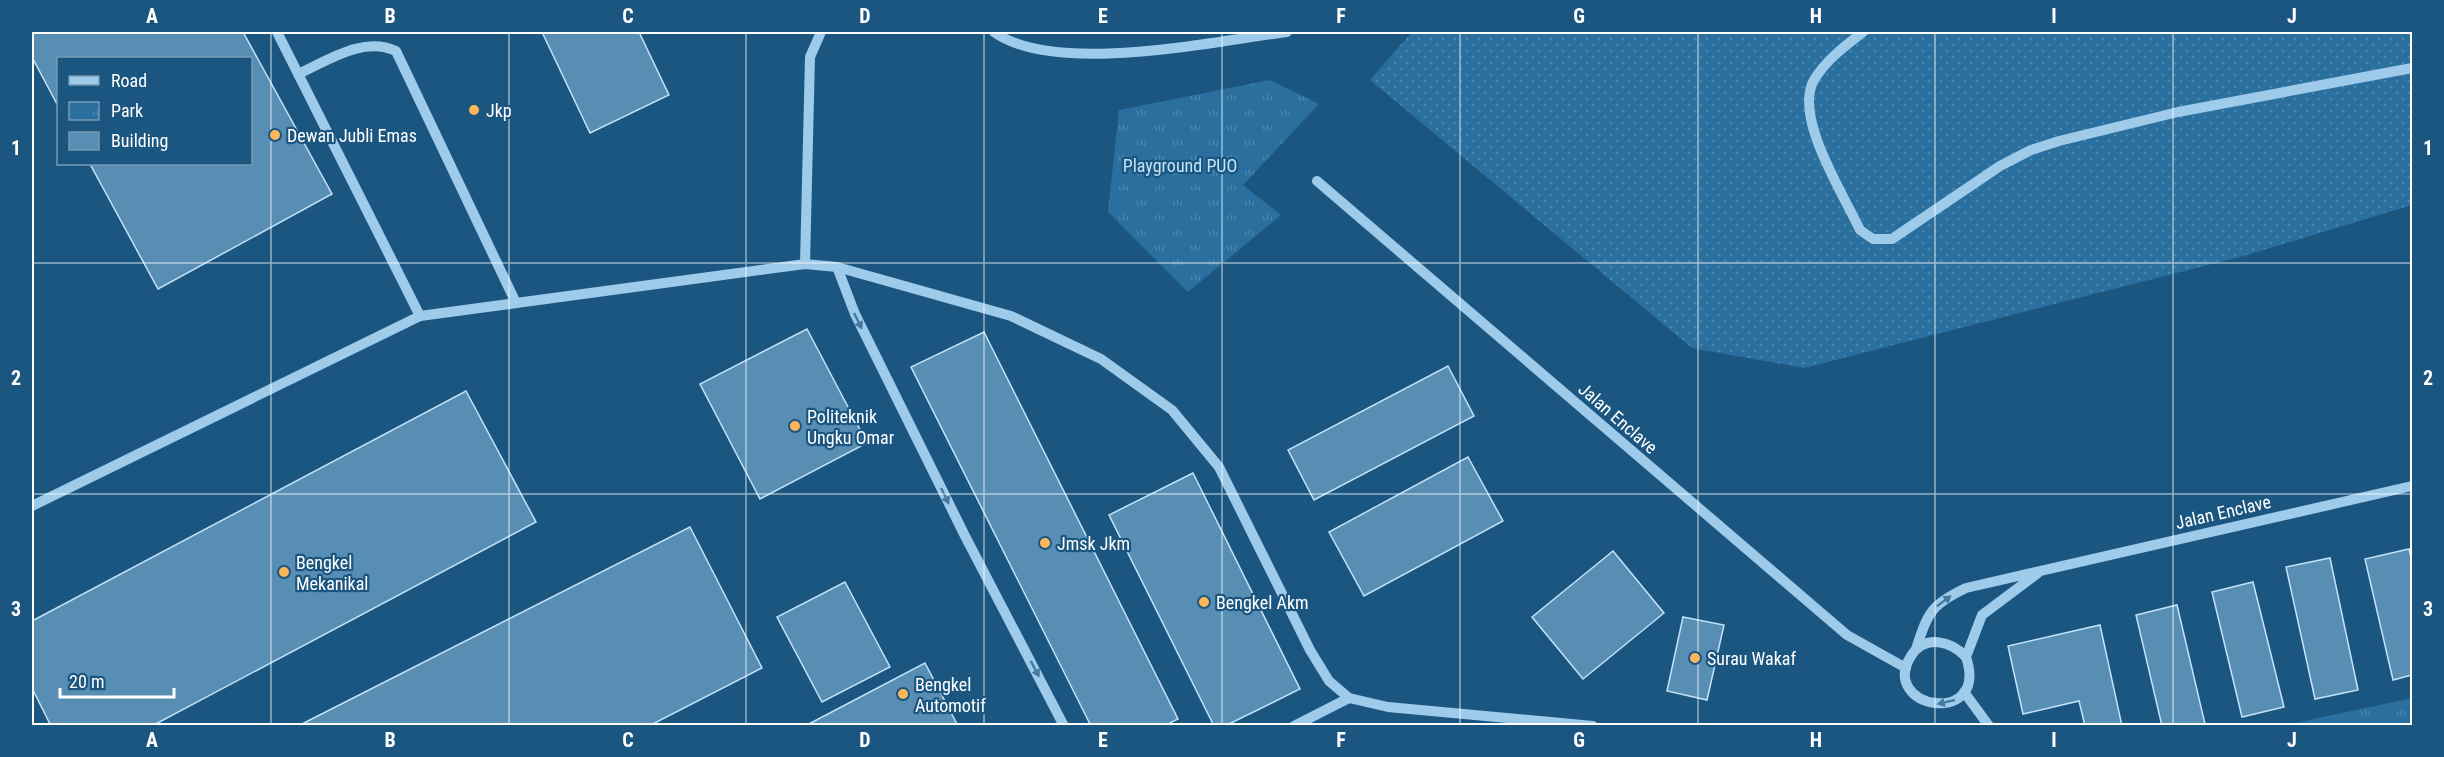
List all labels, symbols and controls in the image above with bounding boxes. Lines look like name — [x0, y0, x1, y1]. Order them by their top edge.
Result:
text: A — [146, 4, 158, 28]
text: B — [384, 4, 396, 28]
text: C — [622, 4, 634, 28]
text: D — [859, 4, 871, 28]
text: E — [1098, 4, 1108, 28]
text: F — [1336, 4, 1346, 28]
text: G — [1573, 4, 1585, 28]
text: H — [1810, 4, 1822, 28]
text: I — [2051, 4, 2057, 28]
text: J — [2287, 4, 2297, 28]
legend — [57, 57, 252, 165]
text: Road — [111, 70, 147, 91]
text: Park — [111, 100, 143, 121]
place label: Jkp — [486, 100, 512, 121]
marker: Jkp — [467, 103, 481, 117]
place label: Dewan Jubli Emas — [287, 125, 417, 146]
marker: Dewan Jubli Emas — [268, 128, 282, 142]
text: Building — [111, 130, 168, 151]
text: 1 — [11, 136, 21, 160]
text: 1 — [2423, 136, 2433, 160]
park label: Playground PUO — [1123, 155, 1237, 176]
one-way arrow — [853, 312, 863, 330]
text: 2 — [11, 366, 21, 390]
text: 2 — [2423, 366, 2433, 390]
street label: Jalan Enclave — [1574, 378, 1662, 458]
place label: Politeknik Ungku Omar — [807, 406, 895, 448]
marker: Politeknik Ungku Omar — [788, 419, 802, 433]
one-way arrow — [940, 487, 950, 504]
street label: Jalan Enclave — [2173, 491, 2273, 533]
place label: Jmsk Jkm — [1057, 533, 1130, 554]
marker: Jmsk Jkm — [1038, 536, 1052, 550]
place label: Bengkel Mekanikal — [296, 552, 368, 594]
marker: Bengkel Mekanikal — [277, 565, 291, 579]
place label: Bengkel Akm — [1216, 592, 1309, 613]
one-way arrow — [1936, 594, 1952, 607]
marker: Bengkel Akm — [1197, 595, 1211, 609]
text: 3 — [11, 597, 21, 621]
text: 3 — [2423, 597, 2433, 621]
place label: Surau Wakaf — [1707, 648, 1796, 669]
marker: Surau Wakaf — [1688, 651, 1702, 665]
scale bar — [60, 661, 174, 699]
one-way arrow — [1030, 661, 1040, 678]
text: 20 m — [69, 671, 104, 692]
place label: Bengkel Automotif — [915, 674, 986, 716]
marker: Bengkel Automotif — [896, 687, 910, 701]
one-way arrow — [1937, 697, 1955, 707]
text: A — [146, 728, 158, 752]
text: B — [384, 728, 396, 752]
text: C — [622, 728, 634, 752]
text: D — [859, 728, 871, 752]
text: E — [1098, 728, 1108, 752]
text: F — [1336, 728, 1346, 752]
text: G — [1573, 728, 1585, 752]
text: H — [1810, 728, 1822, 752]
text: I — [2051, 728, 2057, 752]
text: J — [2287, 728, 2297, 752]

